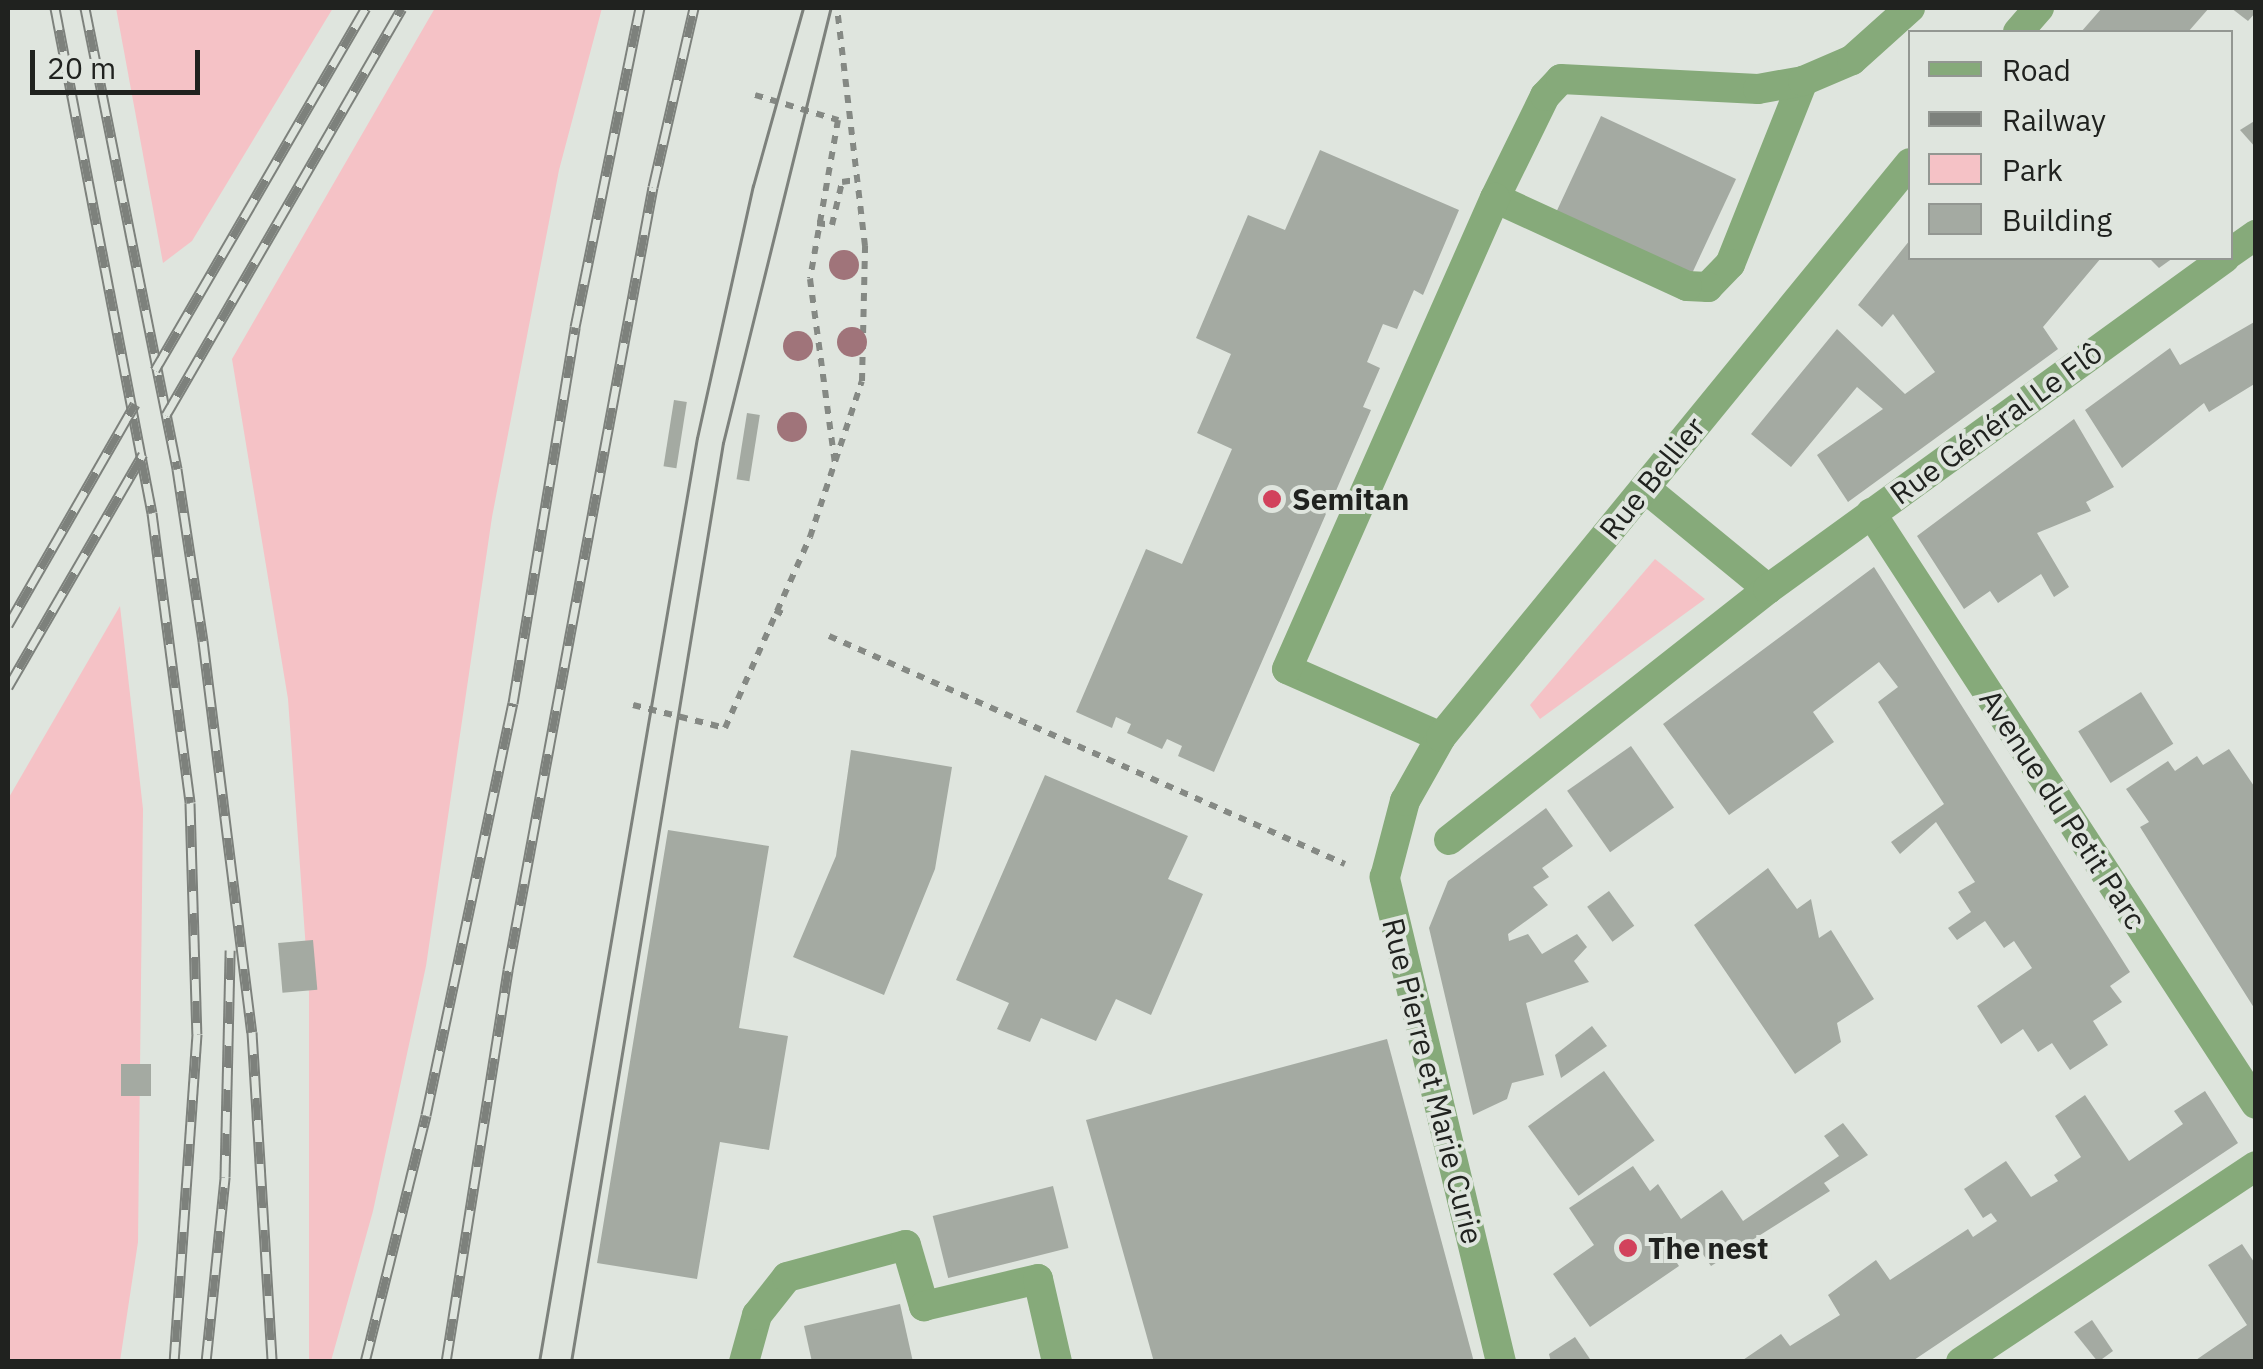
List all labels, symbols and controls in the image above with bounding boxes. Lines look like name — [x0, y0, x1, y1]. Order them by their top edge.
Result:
scale bar — [35, 30, 205, 92]
legend — [1908, 30, 2233, 260]
text: 20 m — [47, 48, 116, 87]
text: Road — [2002, 50, 2071, 89]
text: Railway — [2002, 100, 2106, 139]
text: Park — [2002, 150, 2063, 189]
text: Building — [2002, 200, 2112, 239]
street label: Rue Général Le Flô — [1883, 334, 2109, 512]
street label: Rue Bellier — [1592, 410, 1712, 546]
place label: Semitan — [1292, 481, 1409, 517]
marker: Semitan — [1261, 488, 1283, 510]
street label: Avenue du Petit Parc — [1972, 682, 2154, 936]
street label: Rue Pierre et Marie Curie — [1375, 914, 1491, 1248]
place label: The nest — [1648, 1230, 1768, 1266]
marker: The nest — [1617, 1237, 1639, 1259]

